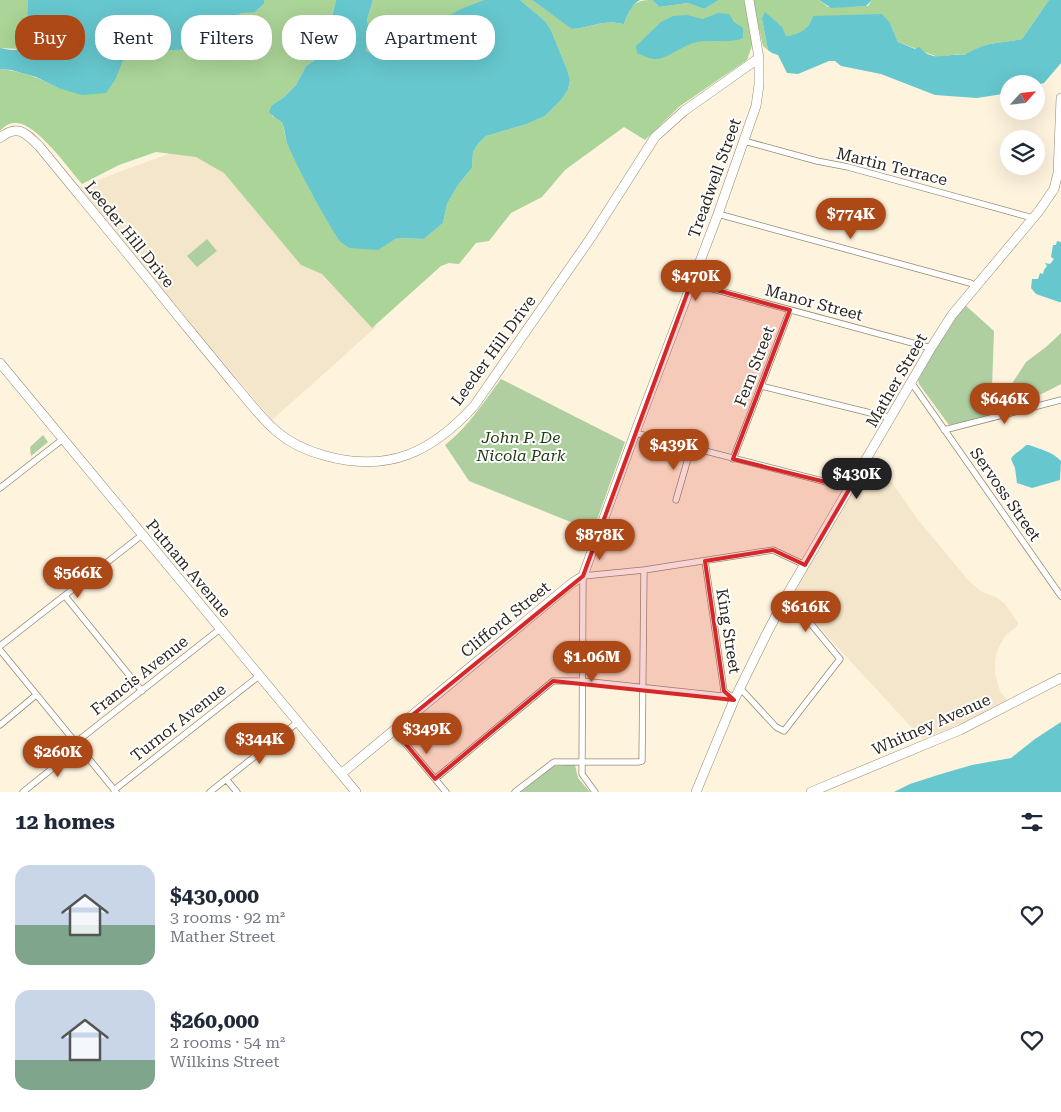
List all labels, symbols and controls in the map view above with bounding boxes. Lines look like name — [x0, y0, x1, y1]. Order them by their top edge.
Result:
chip: Buy — [15, 15, 85, 60]
chip: Rent — [95, 15, 171, 60]
chip: Filters — [181, 15, 272, 60]
chip: New — [282, 15, 356, 60]
chip: Apartment — [366, 15, 495, 60]
north arrow — [1000, 75, 1045, 120]
map controls — [1000, 75, 1045, 175]
street label: Treadwell Street — [684, 116, 745, 241]
button: layers — [1000, 130, 1045, 175]
street label: Martin Terrace — [834, 144, 950, 190]
street label: Leeder Hill Drive — [81, 177, 179, 292]
pin: $774K — [816, 198, 886, 240]
text: $774K — [827, 204, 875, 223]
pin: $470K — [661, 260, 731, 302]
text: $470K — [672, 266, 720, 285]
street label: Manor Street — [763, 280, 865, 325]
street label: Leeder Hill Drive — [447, 291, 540, 409]
street label: Fern Street — [730, 323, 778, 409]
street label: Mather Street — [862, 330, 931, 431]
pin: $646K — [970, 382, 1040, 425]
text: $646K — [981, 389, 1029, 408]
park label: John P. De Nicola Park — [476, 428, 566, 465]
pin: $439K — [639, 428, 709, 471]
text: $439K — [650, 435, 698, 454]
street label: Servoss Street — [966, 444, 1045, 545]
pin: $430K — [822, 458, 892, 500]
text: $430K — [833, 464, 881, 483]
street label: Putnam Avenue — [142, 516, 235, 621]
pin: $878K — [565, 518, 635, 561]
text: $878K — [576, 525, 624, 544]
pin: $566K — [43, 556, 113, 599]
text: $566K — [54, 563, 102, 582]
street label: Clifford Street — [457, 578, 554, 661]
street label: King Street — [712, 587, 745, 675]
pin: $616K — [771, 590, 841, 633]
text: $616K — [782, 597, 830, 616]
street label: Francis Avenue — [87, 631, 192, 719]
pin: $1.06M — [551, 640, 633, 683]
text: $1.06M — [564, 647, 620, 666]
street label: Turnor Avenue — [127, 679, 230, 765]
street label: Whitney Avenue — [869, 690, 994, 759]
pin: $349K — [392, 712, 462, 755]
text: $349K — [403, 719, 451, 738]
pin: $344K — [225, 722, 295, 765]
text: $344K — [236, 729, 284, 748]
pin: $260K — [23, 736, 93, 778]
text: $260K — [34, 742, 82, 761]
icon: filters — [1018, 808, 1046, 836]
text: 12 homes — [15, 810, 115, 834]
text: $430,000 — [170, 884, 259, 908]
icon: home — [55, 885, 115, 945]
icon: heart — [1018, 901, 1046, 929]
text: 3 rooms · 92 m² — [170, 908, 285, 927]
text: Mather Street — [170, 927, 275, 946]
text: $260,000 — [170, 1009, 259, 1033]
icon: home — [55, 1010, 115, 1070]
icon: heart — [1018, 1026, 1046, 1054]
text: 2 rooms · 54 m² — [170, 1033, 285, 1052]
text: Wilkins Street — [170, 1052, 279, 1071]

